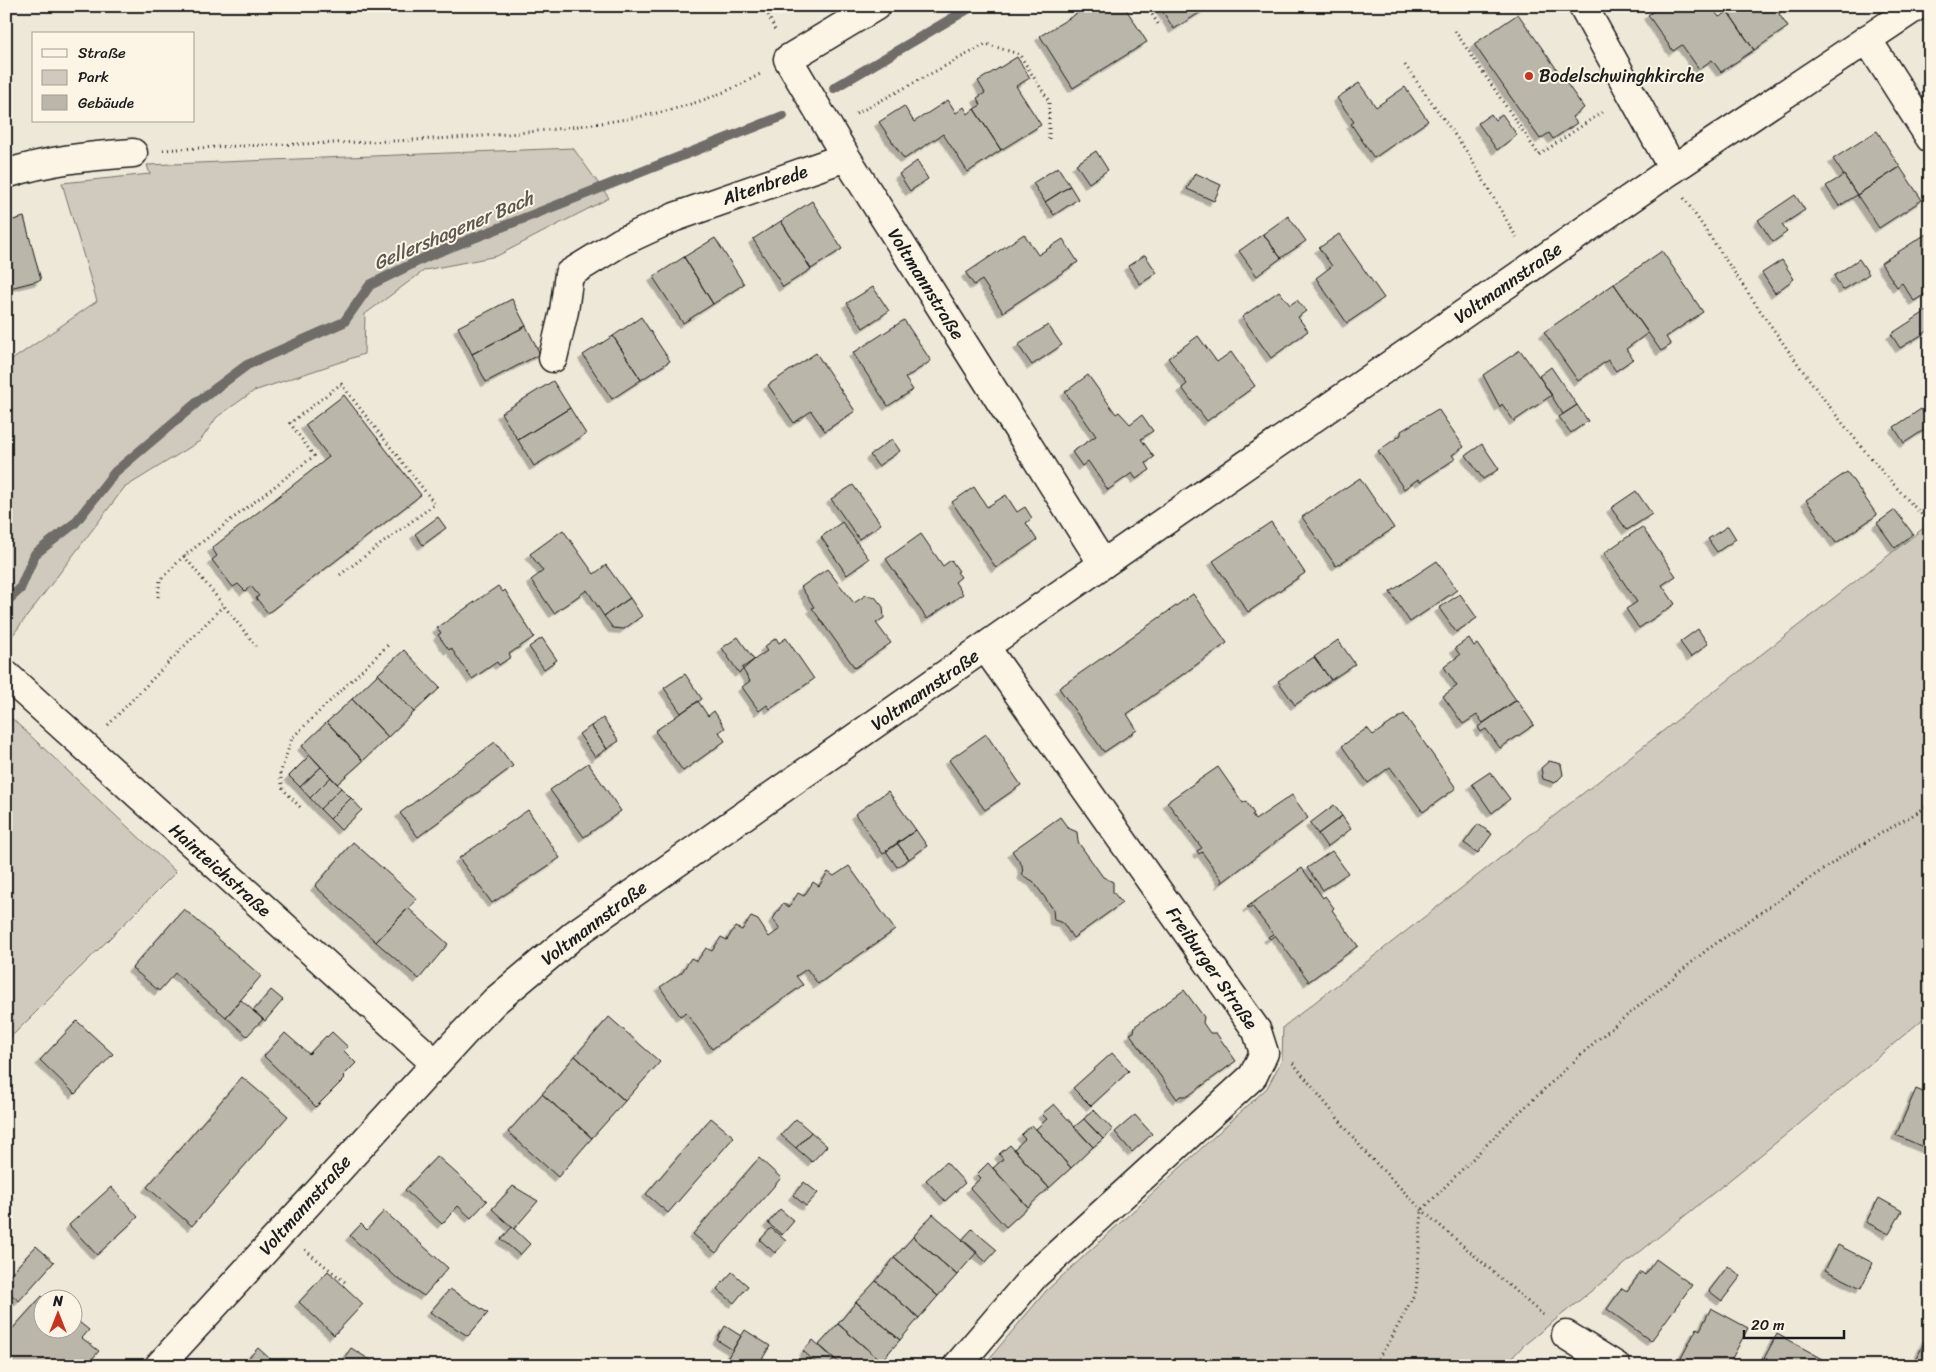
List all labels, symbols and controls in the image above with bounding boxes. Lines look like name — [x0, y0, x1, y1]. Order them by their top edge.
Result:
legend — [32, 32, 195, 122]
text: Straße — [78, 40, 126, 66]
place label: Bodelschwinghkirche — [1539, 60, 1704, 92]
text: Park — [78, 64, 109, 90]
marker: Bodelschwinghkirche — [1523, 70, 1535, 82]
text: Gebäude — [78, 90, 134, 116]
street label: Altenbrede — [717, 155, 812, 215]
water label: Gellershagener Bach — [368, 181, 540, 279]
street label: Voltmannstraße — [879, 222, 973, 346]
street label: Voltmannstraße — [1447, 233, 1569, 333]
street label: Voltmannstraße — [864, 640, 986, 740]
street label: Hainteichstraße — [161, 815, 279, 925]
street label: Voltmannstraße — [534, 872, 654, 974]
street label: Freiburger Straße — [1157, 900, 1267, 1037]
street label: Voltmannstraße — [251, 1147, 359, 1263]
text: N — [52, 1289, 63, 1314]
north arrow — [32, 1290, 82, 1340]
scale bar — [1744, 1307, 1844, 1339]
text: 20 m — [1751, 1312, 1785, 1338]

